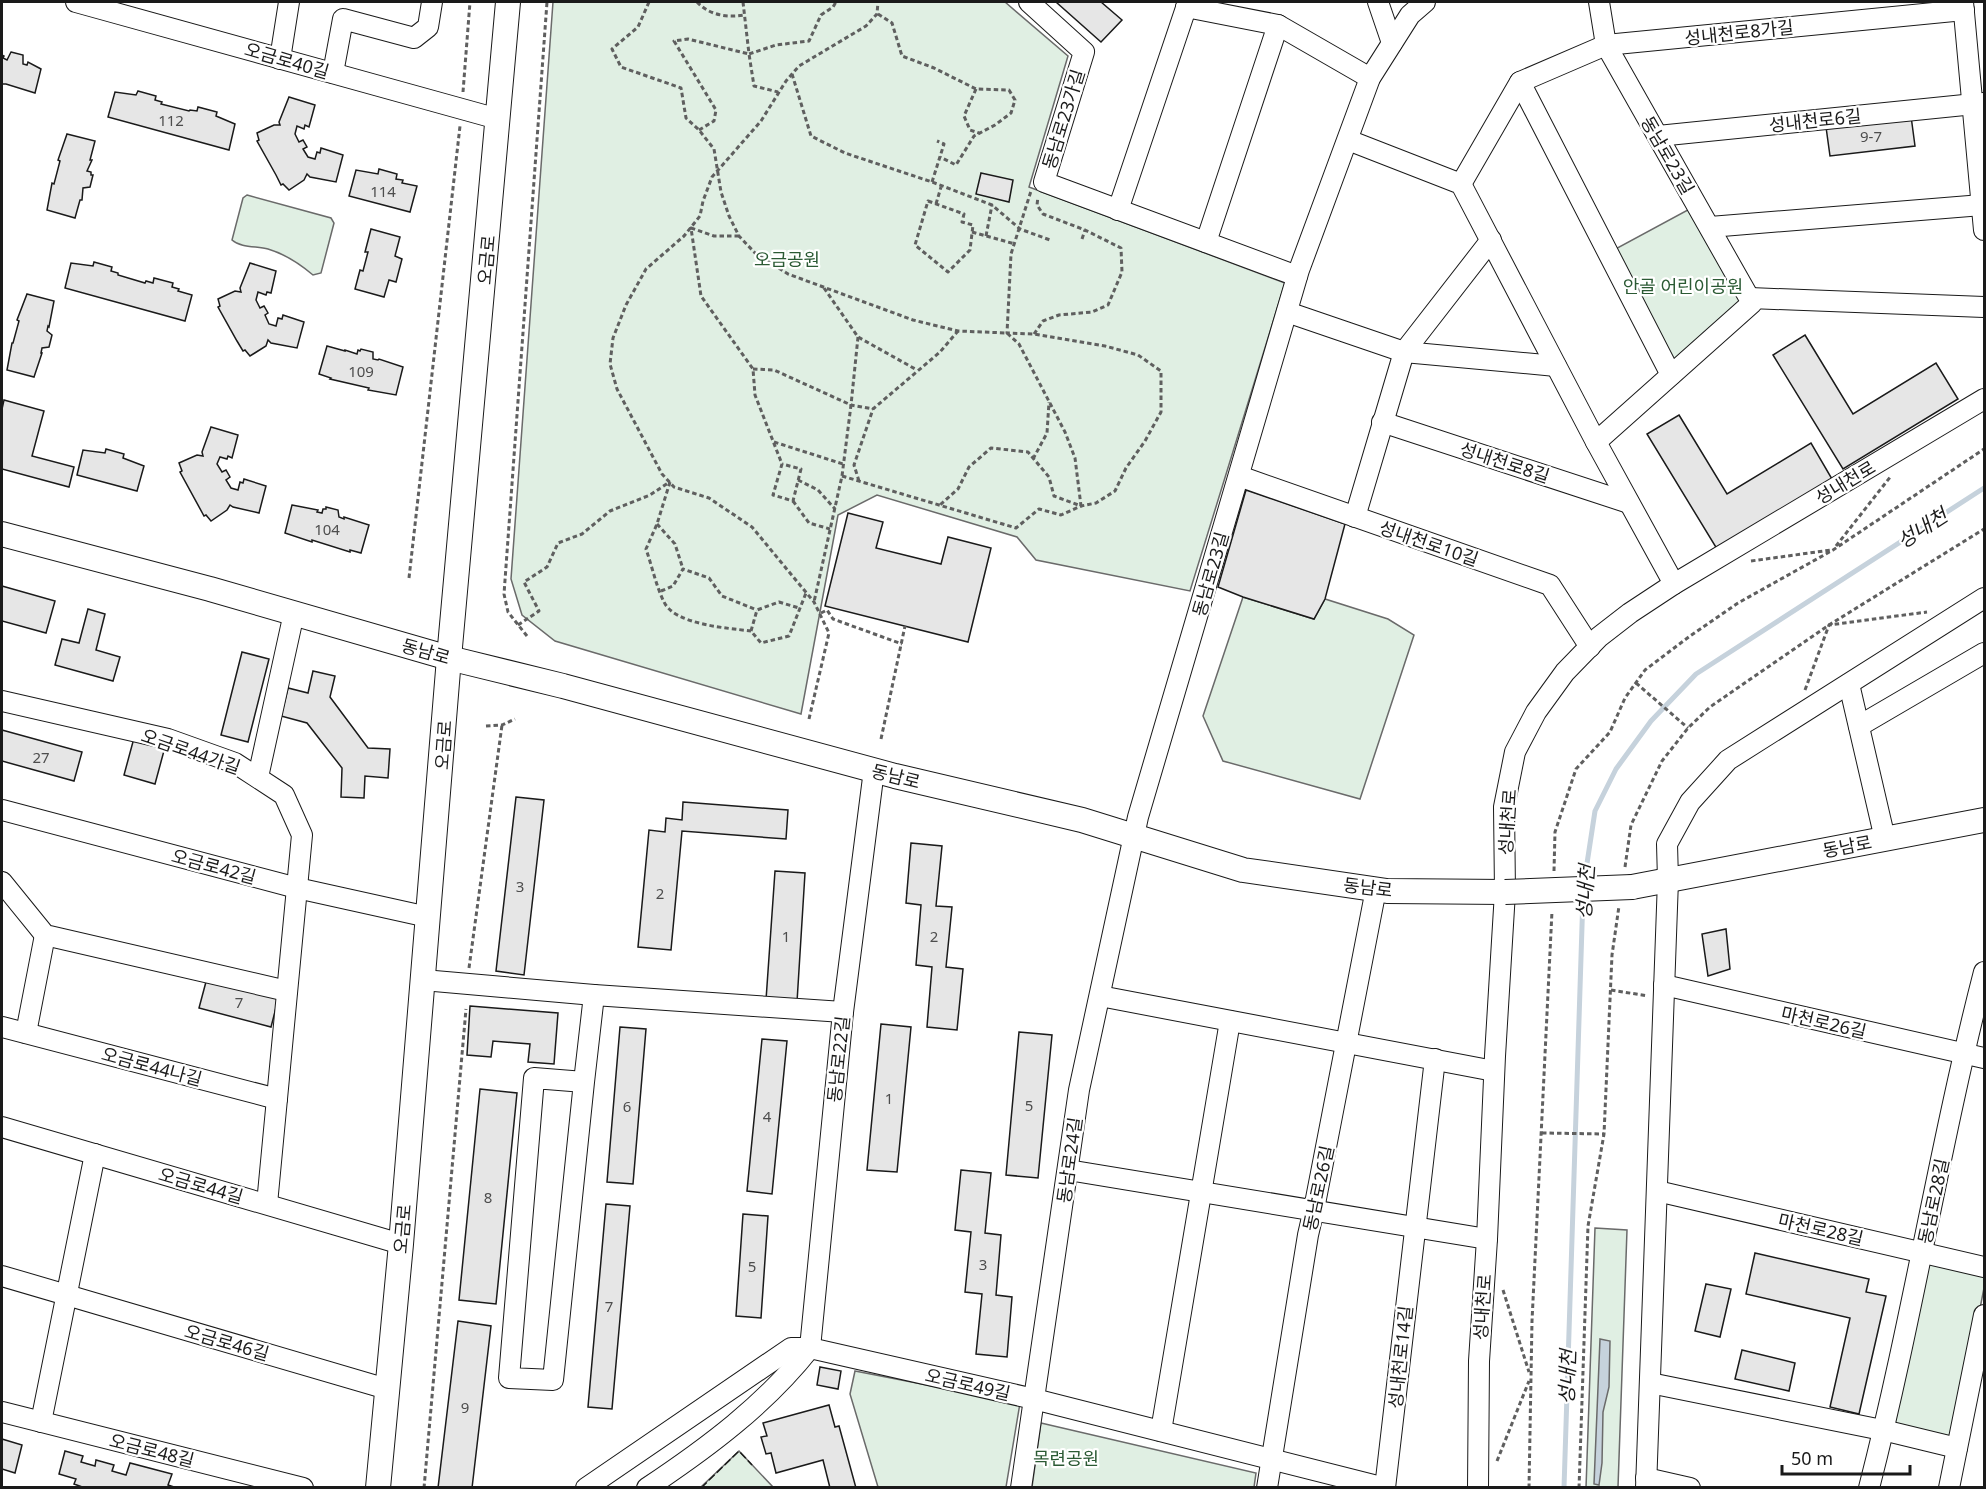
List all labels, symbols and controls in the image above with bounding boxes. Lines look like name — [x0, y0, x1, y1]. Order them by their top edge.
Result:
street label: 성내천로8가길 — [1683, 14, 1795, 50]
street label: 오금로40길 — [242, 36, 332, 84]
street label: 동남로23가길 — [1036, 66, 1090, 172]
street label: 성내천로6길 — [1767, 103, 1863, 137]
house number: 112 — [158, 110, 184, 130]
street label: 동남로23길 — [1636, 111, 1700, 199]
house number: 9-7 — [1860, 126, 1882, 146]
house number: 114 — [370, 181, 396, 201]
street label: 오금로 — [472, 234, 500, 286]
park label: 오금공원 — [754, 247, 820, 271]
park label: 안골 어린이공원 — [1623, 274, 1743, 298]
house number: 109 — [348, 361, 374, 381]
street label: 성내천로8길 — [1457, 436, 1553, 488]
street label: 성내천로 — [1810, 455, 1880, 509]
water label: 성내천 — [1891, 500, 1955, 554]
street label: 성내천로10길 — [1376, 515, 1482, 571]
house number: 104 — [314, 519, 340, 539]
street label: 동남로23길 — [1186, 529, 1234, 619]
street label: 동남로 — [399, 633, 453, 669]
street label: 오금로 — [429, 719, 457, 771]
street label: 오금로44가길 — [138, 723, 244, 779]
house number: 27 — [32, 747, 50, 767]
street label: 동남로 — [869, 758, 923, 794]
street label: 성내천로 — [1493, 788, 1521, 856]
street label: 동남로 — [1820, 829, 1874, 863]
street label: 오금로42길 — [169, 843, 259, 889]
water label: 성내천 — [1570, 861, 1601, 920]
street label: 동남로 — [1342, 872, 1394, 902]
house number: 3 — [516, 876, 524, 896]
house number: 2 — [656, 883, 664, 903]
house number: 1 — [782, 926, 790, 946]
house number: 2 — [930, 926, 938, 946]
house number: 7 — [235, 992, 243, 1012]
street label: 마천로26길 — [1779, 1001, 1869, 1043]
street label: 동남로22길 — [822, 1015, 854, 1103]
street label: 오금로44나길 — [99, 1041, 205, 1091]
house number: 1 — [885, 1088, 893, 1108]
house number: 5 — [1025, 1095, 1033, 1115]
house number: 6 — [623, 1096, 631, 1116]
house number: 4 — [763, 1106, 772, 1126]
street label: 동남로24길 — [1051, 1115, 1087, 1205]
street label: 동남로26길 — [1297, 1143, 1339, 1233]
street label: 동남로28길 — [1912, 1156, 1954, 1246]
street label: 오금로44길 — [156, 1161, 246, 1209]
house number: 8 — [484, 1187, 492, 1207]
street label: 오금로 — [388, 1203, 416, 1255]
street label: 마천로28길 — [1776, 1208, 1866, 1250]
house number: 3 — [979, 1254, 987, 1274]
house number: 5 — [748, 1256, 756, 1276]
street label: 성내천로 — [1468, 1273, 1496, 1341]
house number: 7 — [605, 1296, 613, 1316]
street label: 성내천로14길 — [1383, 1304, 1417, 1410]
street label: 오금로46길 — [182, 1318, 272, 1366]
water label: 성내천 — [1553, 1346, 1582, 1405]
street label: 오금로49길 — [923, 1363, 1013, 1405]
house number: 9 — [461, 1397, 469, 1417]
street label: 오금로48길 — [107, 1428, 197, 1472]
scale bar — [1782, 1438, 1910, 1476]
park label: 목련공원 — [1033, 1446, 1099, 1470]
text: 50 m — [1791, 1446, 1833, 1470]

